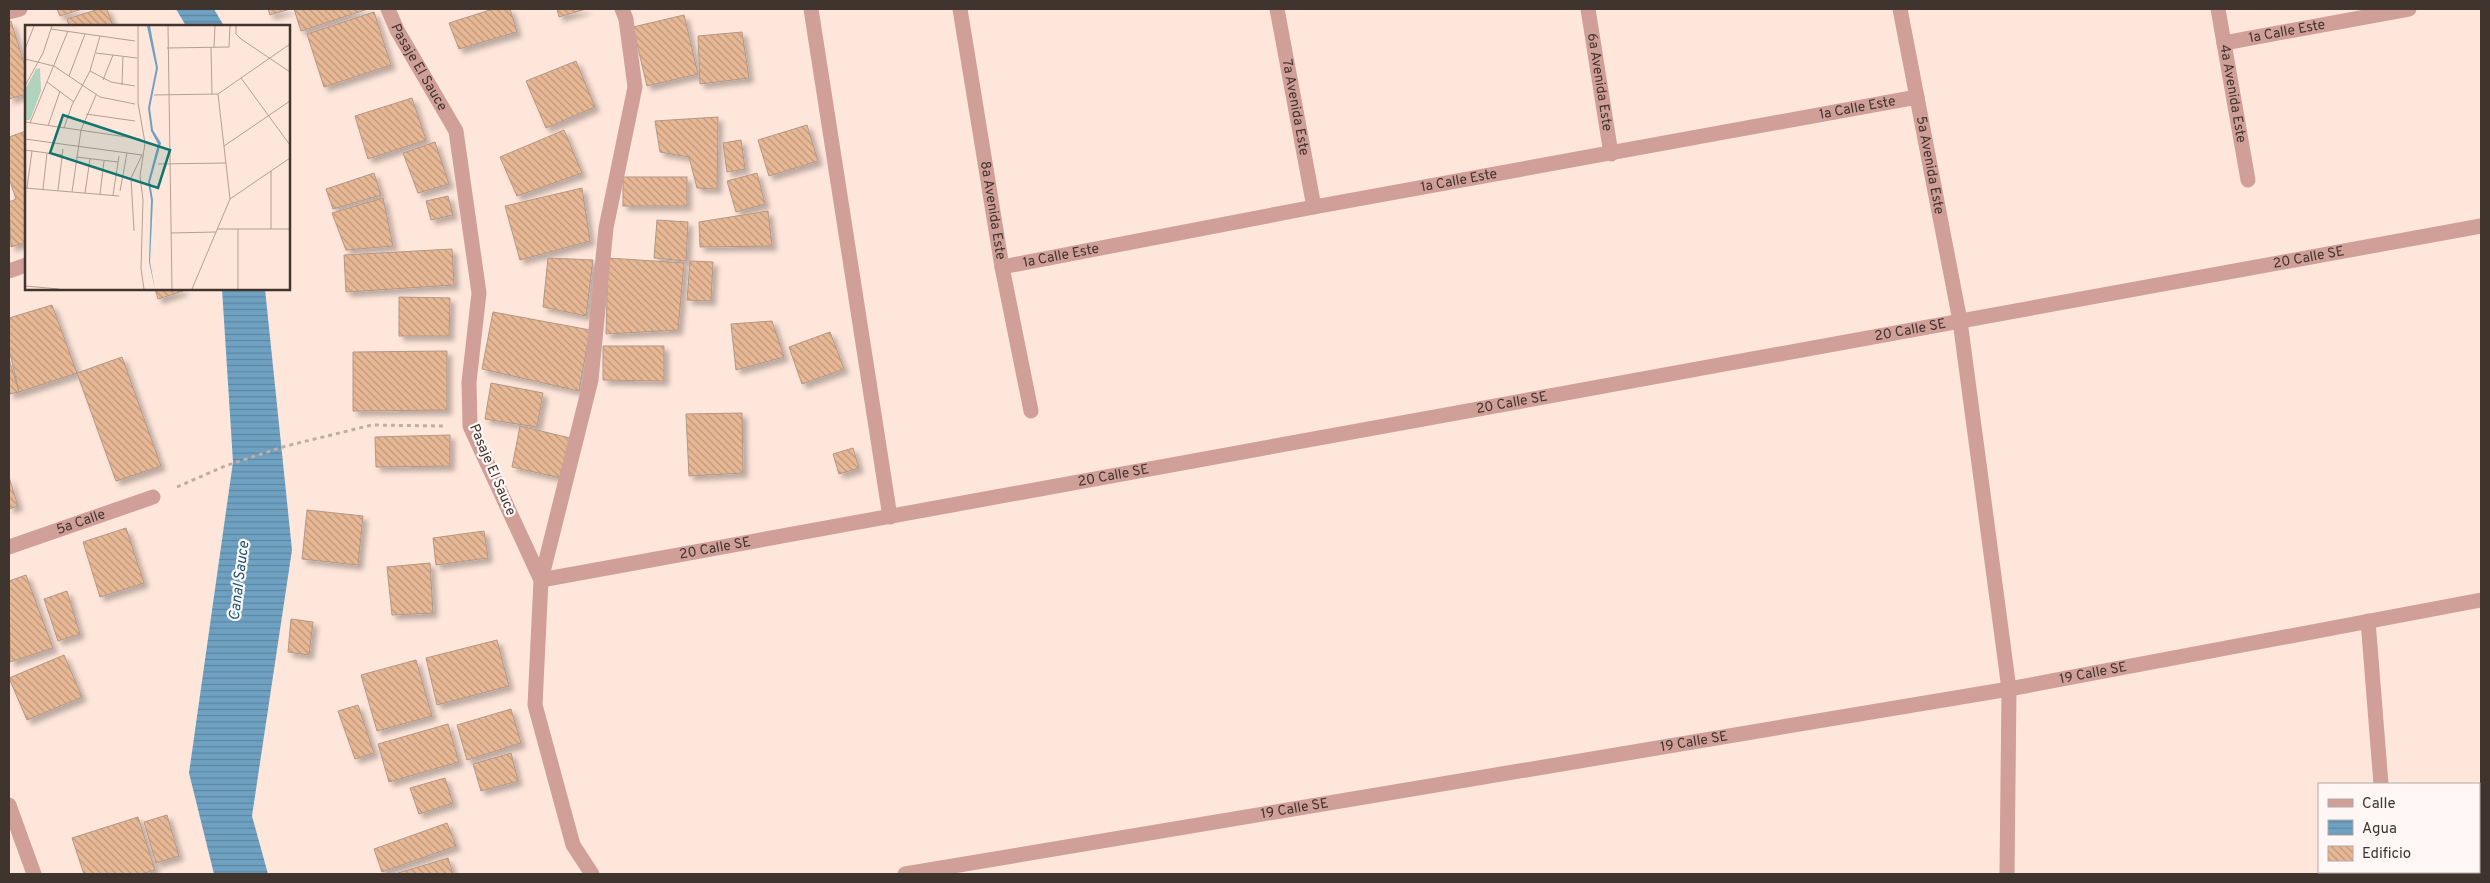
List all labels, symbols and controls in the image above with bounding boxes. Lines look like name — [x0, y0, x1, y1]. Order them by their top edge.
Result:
street label: 1a Calle Este — [2247, 16, 2327, 47]
street label: Pasaje El Sauce — [387, 21, 451, 114]
inset map — [25, 25, 290, 290]
street label: 6a Avenida Este — [1583, 32, 1616, 132]
street label: 4a Avenida Este — [2216, 43, 2250, 144]
street label: 7a Avenida Este — [1278, 58, 1313, 157]
street label: 1a Calle Este — [1818, 93, 1897, 123]
street label: 5a Avenida Este — [1912, 115, 1948, 216]
street label: 8a Avenida Este — [976, 160, 1009, 261]
street label: 1a Calle Este — [1419, 165, 1498, 196]
street label: 1a Calle Este — [1021, 240, 1101, 271]
street label: 20 Calle SE — [2272, 243, 2346, 272]
street label: 20 Calle SE — [1873, 315, 1947, 345]
street label: 20 Calle SE — [1475, 388, 1549, 418]
street label: Pasaje El Sauce — [465, 422, 519, 518]
street label: 20 Calle SE — [1076, 461, 1150, 490]
street label: 5a Calle — [54, 506, 108, 538]
street label: 20 Calle SE — [678, 533, 752, 563]
water label: Canal Sauce — [226, 540, 254, 622]
street label: 19 Calle SE — [2058, 658, 2128, 688]
street label: 19 Calle SE — [1659, 728, 1729, 756]
legend — [2318, 783, 2480, 873]
street label: 19 Calle SE — [1259, 795, 1330, 823]
text: Calle — [2362, 795, 2396, 814]
text: Agua — [2362, 820, 2397, 839]
text: Edificio — [2362, 845, 2411, 864]

